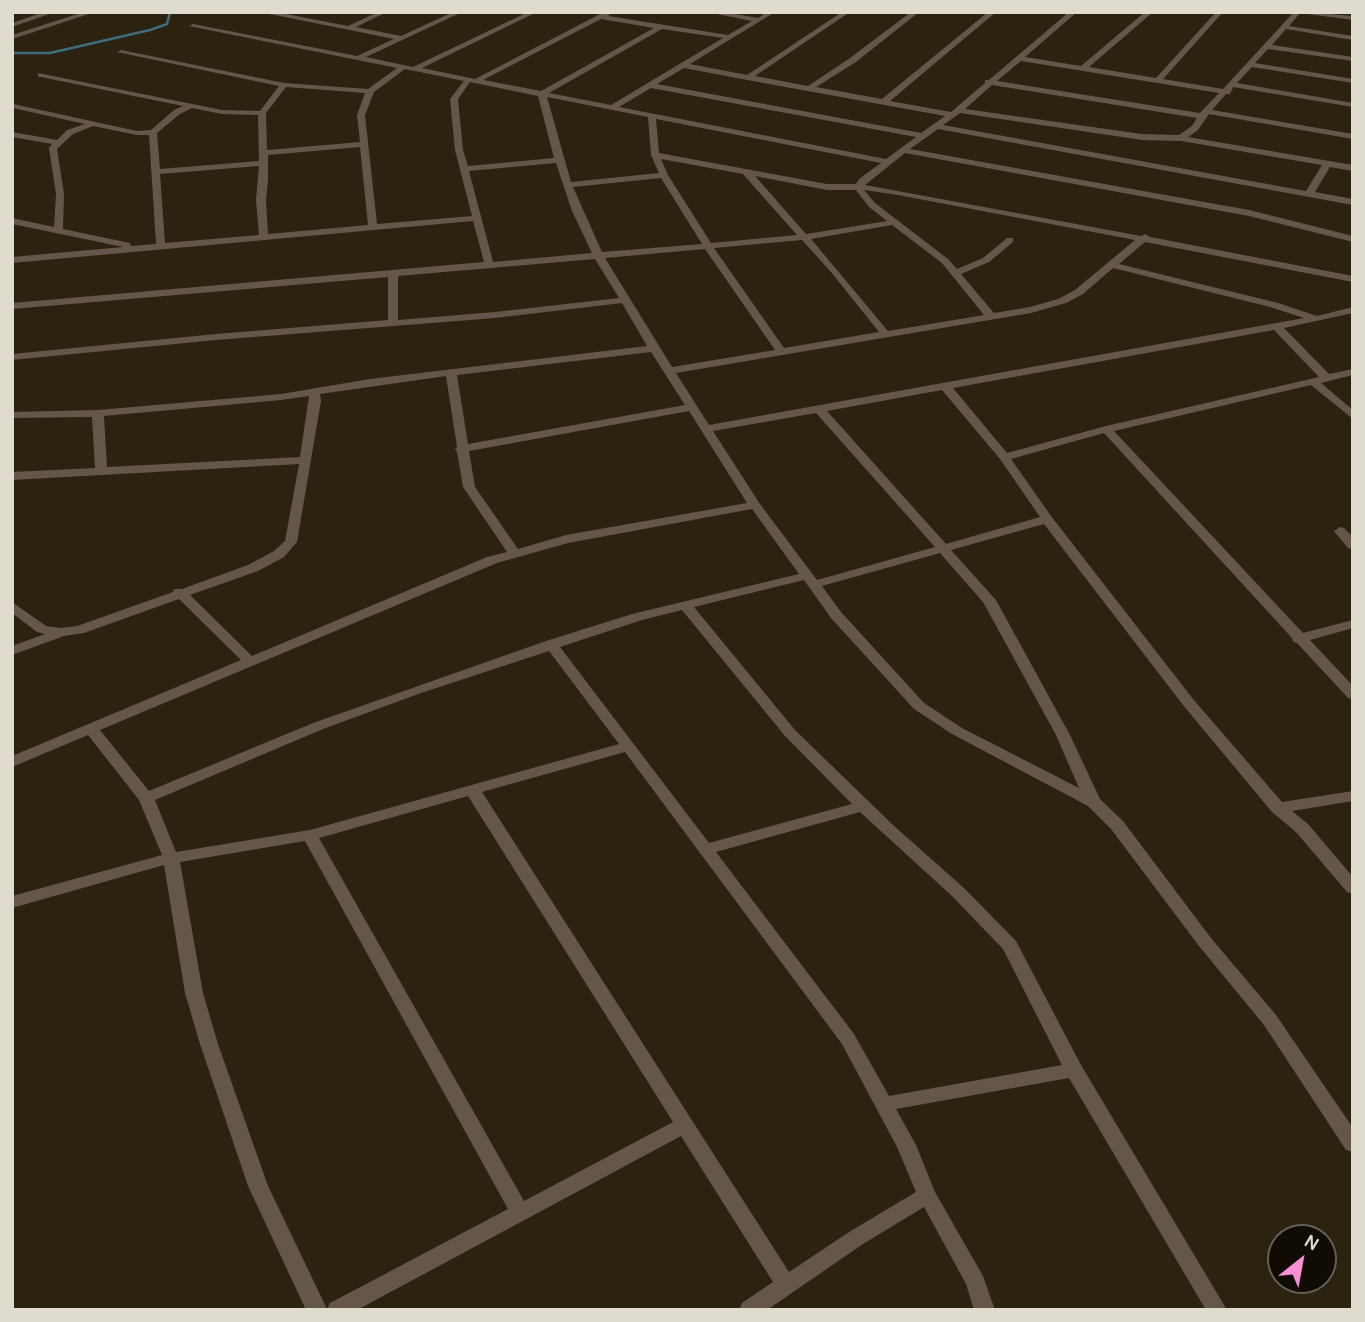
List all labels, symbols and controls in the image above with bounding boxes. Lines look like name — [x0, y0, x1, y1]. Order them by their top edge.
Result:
north arrow — [1267, 1224, 1337, 1294]
text: N — [1300, 1230, 1323, 1256]

